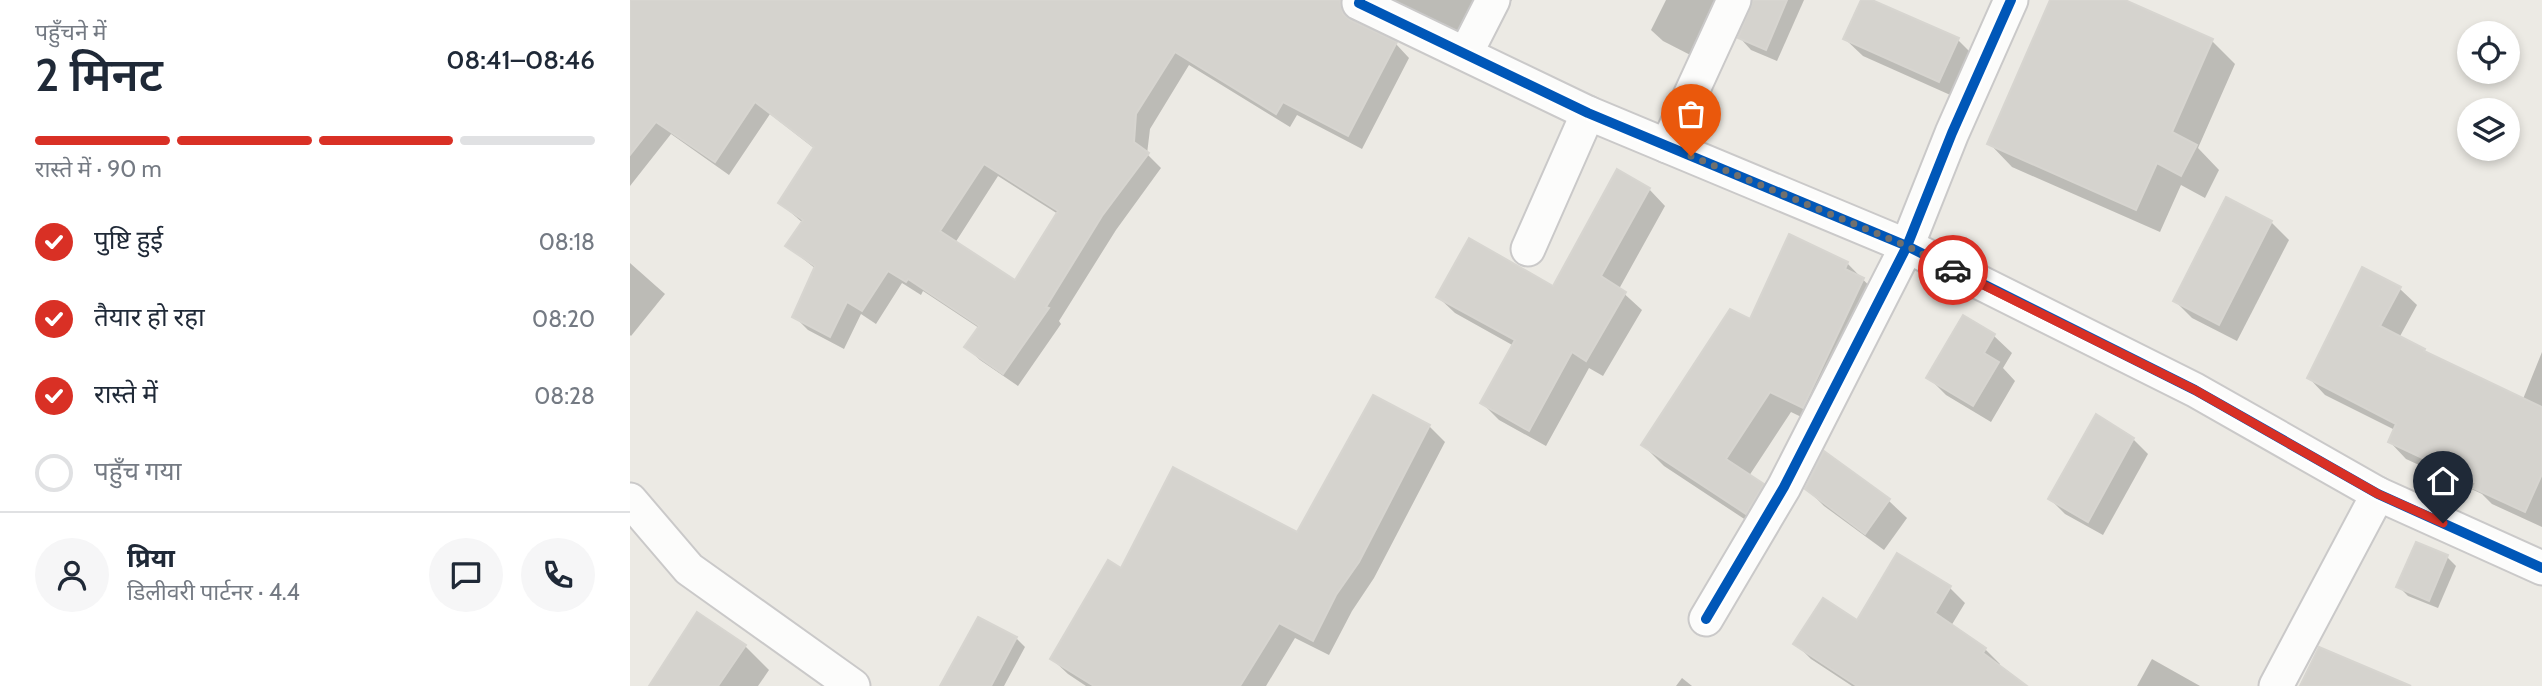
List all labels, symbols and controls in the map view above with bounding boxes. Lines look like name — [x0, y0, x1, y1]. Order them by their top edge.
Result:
text: पहुँचने में — [35, 18, 107, 46]
map controls — [2457, 21, 2520, 161]
button: locate — [2457, 21, 2520, 84]
text: 08:41–08:46 — [446, 44, 595, 76]
text: 2 मिनट — [35, 47, 163, 103]
pin — [1661, 84, 1721, 156]
icon: bag — [1672, 95, 1710, 133]
button: layers — [2457, 98, 2520, 161]
text: रास्ते में · 90 m — [35, 155, 162, 183]
icon: check — [35, 223, 73, 261]
text: पुष्टि हुई — [94, 224, 163, 256]
text: 08:18 — [539, 228, 595, 256]
courier — [1918, 235, 1988, 305]
icon: car — [1934, 251, 1972, 289]
icon: check — [35, 300, 73, 338]
text: तैयार हो रहा — [94, 301, 205, 333]
text: 08:20 — [532, 305, 595, 333]
icon: check — [35, 377, 73, 415]
text: रास्ते में — [94, 378, 158, 410]
text: 08:28 — [534, 382, 595, 410]
pin — [2413, 451, 2473, 523]
text: पहुँच गया — [94, 455, 181, 487]
icon: home — [2424, 462, 2462, 500]
button: person — [35, 538, 109, 612]
button: chat — [429, 538, 503, 612]
button: phone — [521, 538, 595, 612]
text: प्रिया — [127, 542, 175, 574]
text: डिलीवरी पार्टनर · 4.4 — [127, 578, 300, 606]

